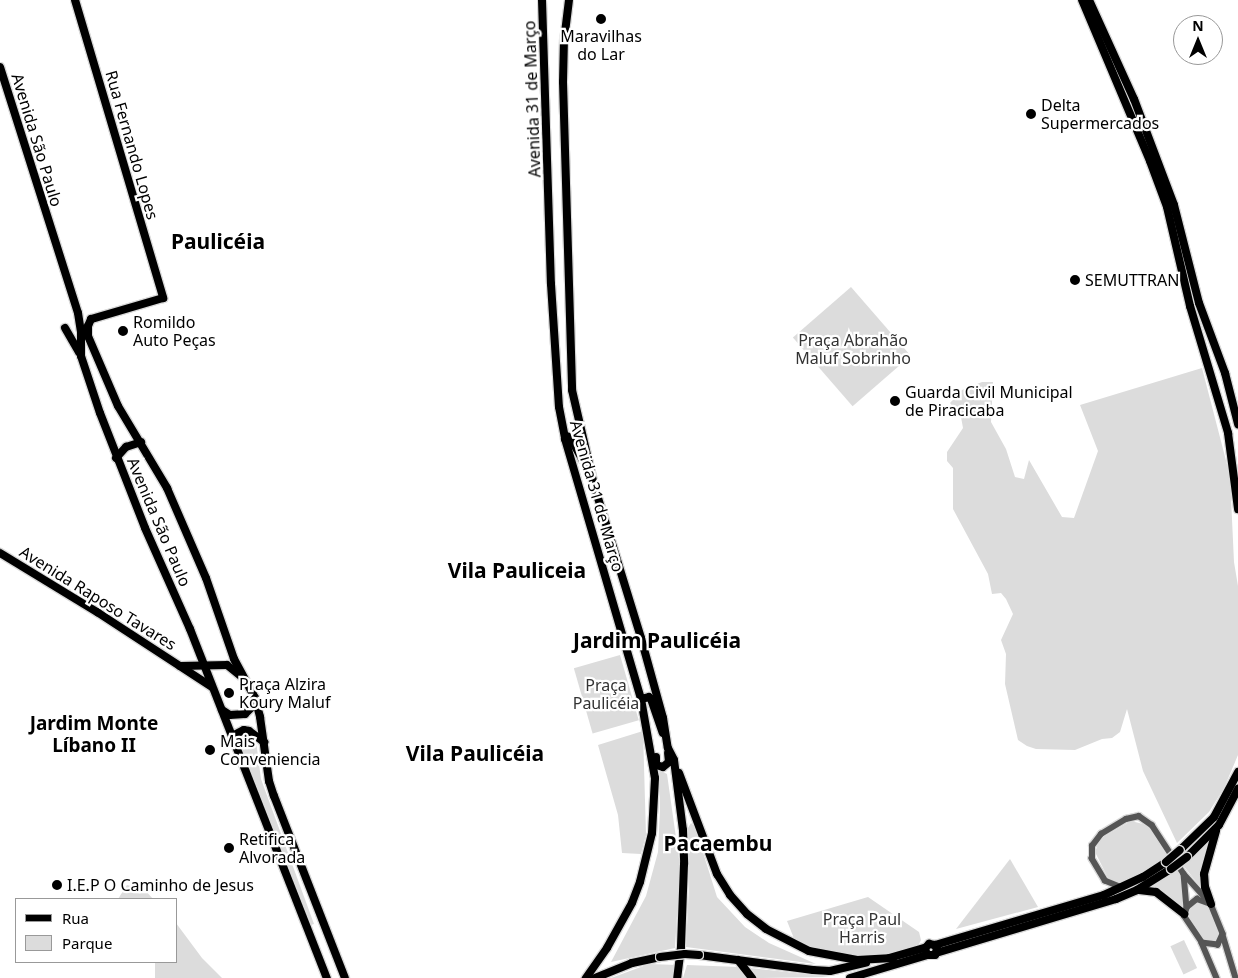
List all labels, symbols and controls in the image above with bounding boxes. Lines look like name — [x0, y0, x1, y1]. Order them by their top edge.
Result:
marker: Maravilhas do Lar — [595, 13, 607, 25]
north arrow — [1173, 15, 1223, 65]
text: N — [1192, 16, 1204, 35]
street label: Avenida 31 de Março — [520, 20, 544, 178]
place label: Maravilhas do Lar — [560, 26, 642, 64]
street label: Rua Fernando Lopes — [102, 68, 162, 222]
street label: Avenida São Paulo — [8, 71, 66, 209]
place label: Delta Supermercados — [1041, 95, 1159, 133]
marker: Delta Supermercados — [1025, 108, 1037, 120]
district label: Paulicéia — [171, 228, 265, 254]
place label: SEMUTTRAN — [1085, 270, 1179, 290]
marker: SEMUTTRAN — [1069, 274, 1081, 286]
place label: Romildo Auto Peças — [133, 312, 216, 350]
marker: Romildo Auto Peças — [117, 325, 129, 337]
park label: Praça Abrahão Maluf Sobrinho — [795, 330, 911, 368]
place label: Guarda Civil Municipal de Piracicaba — [905, 382, 1073, 420]
marker: Guarda Civil Municipal de Piracicaba — [889, 395, 901, 407]
street label: Avenida 31 de Março — [566, 418, 628, 574]
street label: Avenida São Paulo — [123, 455, 195, 589]
street label: Avenida Raposo Tavares — [16, 542, 180, 654]
district label: Vila Pauliceia — [448, 557, 586, 583]
district label: Jardim Paulicéia — [573, 627, 741, 653]
place label: Praça Alzira Koury Maluf — [239, 674, 330, 712]
park label: Praça Paulicéia — [573, 675, 639, 713]
marker: Praça Alzira Koury Maluf — [223, 687, 235, 699]
district label: Jardim Monte Líbano II — [30, 713, 158, 757]
place label: Mais Conveniencia — [220, 731, 321, 769]
district label: Vila Paulicéia — [406, 740, 544, 766]
marker: Mais Conveniencia — [204, 744, 216, 756]
place label: Retifica Alvorada — [239, 829, 305, 867]
district label: Pacaembu — [664, 830, 772, 856]
marker: Retifica Alvorada — [223, 842, 235, 854]
place label: I.E.P O Caminho de Jesus — [67, 875, 254, 895]
marker: I.E.P O Caminho de Jesus — [51, 879, 63, 891]
legend — [15, 898, 178, 963]
text: Rua — [62, 908, 89, 928]
park label: Praça Paul Harris — [823, 909, 901, 947]
text: Parque — [62, 933, 112, 953]

